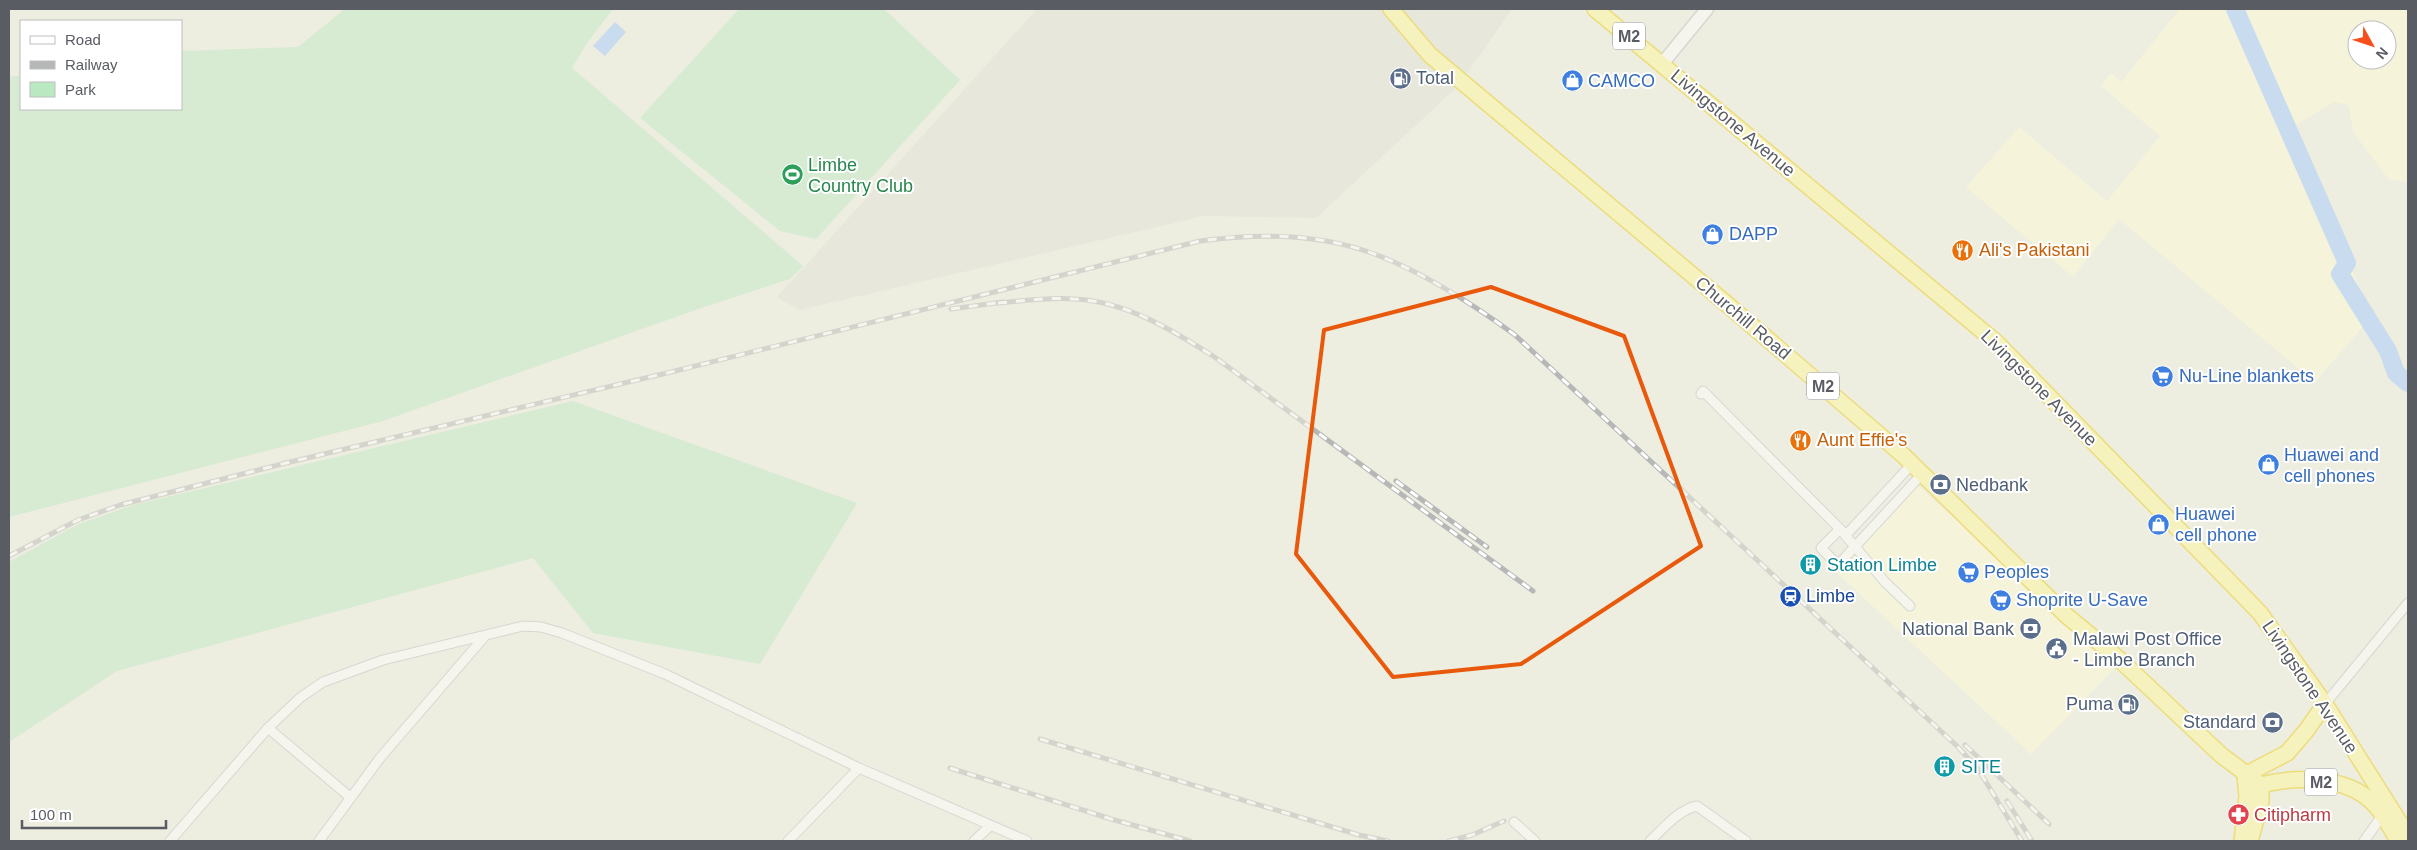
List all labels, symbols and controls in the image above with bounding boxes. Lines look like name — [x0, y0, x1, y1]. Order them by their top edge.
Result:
legend — [20, 20, 182, 110]
north arrow — [2347, 20, 2397, 70]
road number: M2 — [1613, 22, 1645, 50]
text: Road — [65, 31, 101, 48]
text: N — [2373, 44, 2391, 62]
text: Railway — [65, 56, 118, 73]
street label: Livingstone Avenue — [1667, 65, 1799, 181]
fuel station icon: Total — [1388, 66, 1412, 90]
place label: Total — [1416, 68, 1454, 88]
shop icon: CAMCO — [1560, 69, 1584, 93]
place label: CAMCO — [1588, 71, 1655, 91]
text: Park — [65, 81, 96, 98]
place label: Limbe Country Club — [808, 155, 913, 196]
sports icon: Limbe Country Club — [780, 163, 804, 187]
shop icon: DAPP — [1701, 222, 1725, 246]
place label: DAPP — [1729, 224, 1778, 244]
restaurant icon: Ali's Pakistani — [1951, 238, 1975, 262]
place label: Ali's Pakistani — [1979, 240, 2089, 260]
street label: Churchill Road — [1691, 272, 1795, 364]
street label: Livingstone Avenue — [1977, 326, 2101, 450]
supermarket icon: Nu-Line blankets — [2151, 364, 2175, 388]
place label: Nu-Line blankets — [2179, 366, 2314, 386]
road number: M2 — [1807, 372, 1839, 400]
restaurant icon: Aunt Effie's — [1789, 428, 1813, 452]
place label: Aunt Effie's — [1817, 430, 1907, 450]
place label: Huawei and cell phones — [2284, 445, 2379, 486]
shop icon: Huawei and cell phones — [2256, 453, 2280, 477]
bank icon: Nedbank — [1928, 473, 1952, 497]
place label: Nedbank — [1956, 475, 2029, 495]
place label: Huawei cell phone — [2175, 504, 2257, 545]
shop icon: Huawei cell phone — [2147, 512, 2171, 536]
building icon: Station Limbe — [1799, 553, 1823, 577]
place label: Station Limbe — [1827, 555, 1937, 575]
supermarket icon: Peoples — [1956, 560, 1980, 584]
place label: Peoples — [1984, 562, 2049, 582]
station icon: Limbe — [1778, 584, 1802, 608]
place label: Limbe — [1806, 586, 1855, 606]
supermarket icon: Shoprite U-Save — [1988, 588, 2012, 612]
place label: Shoprite U-Save — [2016, 590, 2148, 610]
bank icon: National Bank — [2018, 617, 2042, 641]
street label: Livingstone Avenue — [2258, 617, 2362, 757]
place label: National Bank — [1902, 619, 2015, 639]
place label: Malawi Post Office - Limbe Branch — [2073, 629, 2222, 670]
public building icon: Malawi Post Office - Limbe Branch — [2045, 637, 2069, 661]
fuel station icon: Puma — [2117, 692, 2141, 716]
place label: Puma — [2066, 694, 2114, 714]
bank icon: Standard — [2260, 710, 2284, 734]
place label: Standard — [2183, 712, 2256, 732]
building icon: SITE — [1933, 755, 1957, 779]
place label: SITE — [1961, 757, 2001, 777]
road number: M2 — [2305, 769, 2337, 796]
scale bar — [22, 798, 166, 830]
pharmacy icon: Citipharm — [2226, 803, 2250, 827]
place label: Citipharm — [2254, 805, 2331, 825]
text: 100 m — [30, 806, 72, 823]

